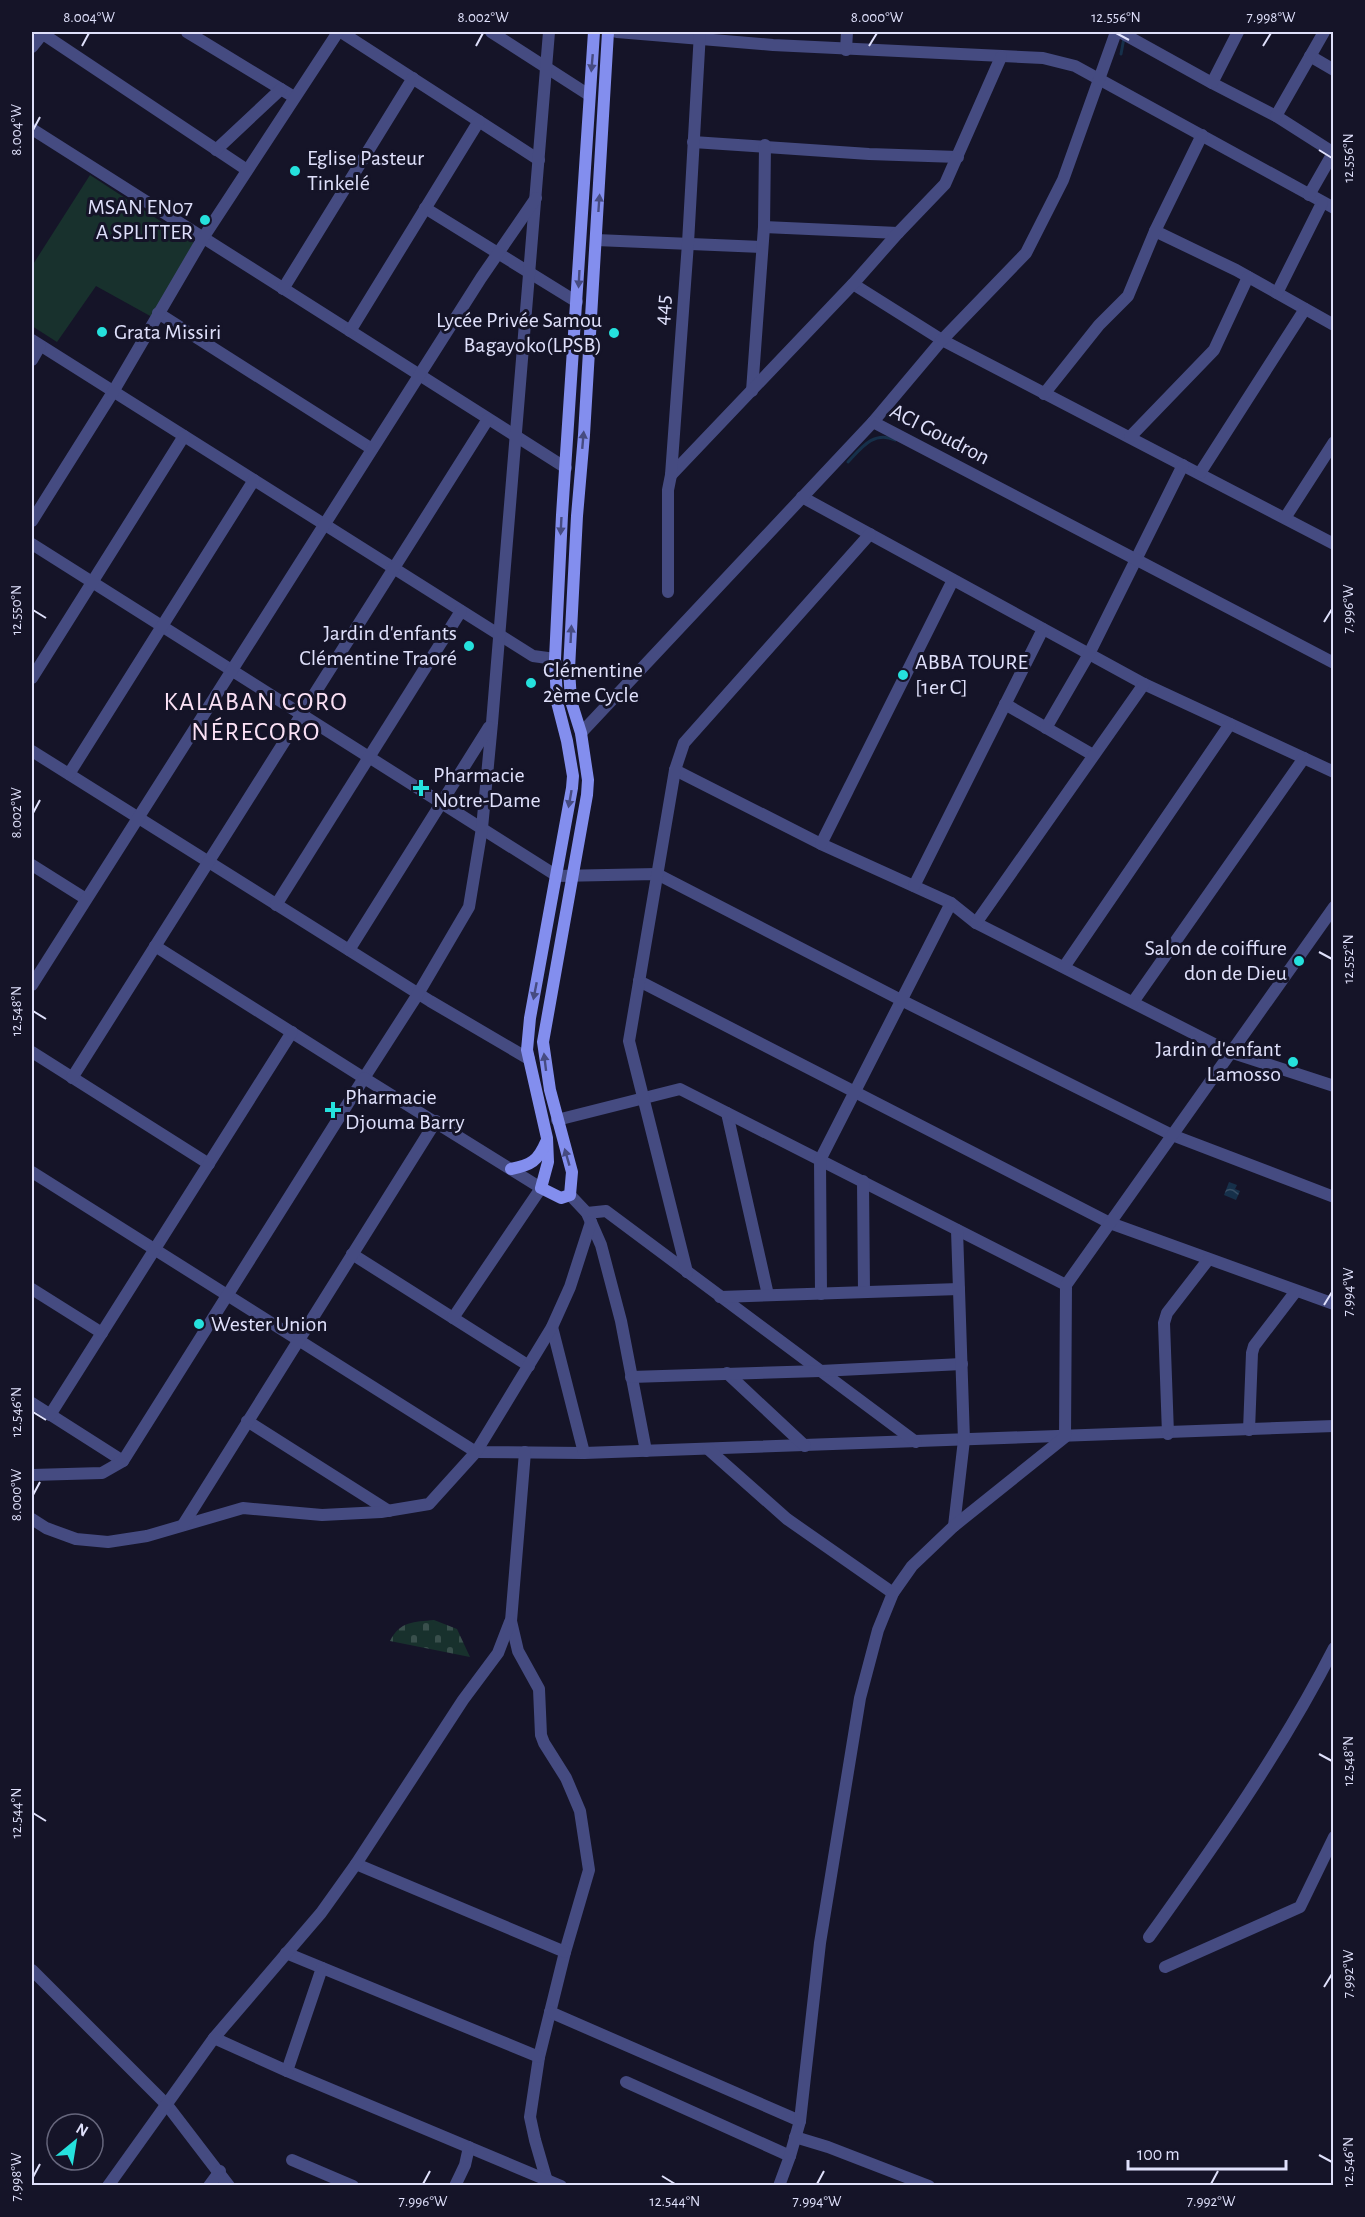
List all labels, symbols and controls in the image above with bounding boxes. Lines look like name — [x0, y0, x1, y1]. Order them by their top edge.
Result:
text: 8.004°W — [63, 10, 115, 25]
text: 8.002°W — [457, 10, 509, 25]
text: 8.000°W — [851, 10, 904, 25]
text: 12.556°N — [1091, 10, 1141, 25]
text: 7.998°W — [1247, 10, 1296, 25]
one-way arrow — [587, 54, 597, 73]
text: 8.004°W — [9, 104, 24, 156]
text: 12.556°N — [1341, 133, 1356, 183]
place label: Eglise Pasteur Tinkelé — [307, 147, 424, 194]
marker: Eglise Pasteur Tinkelé — [288, 164, 302, 178]
one-way arrow — [594, 194, 603, 213]
place label: MSAN EN07 A SPLITTER — [87, 196, 193, 243]
marker: MSAN EN07 A SPLITTER — [198, 213, 212, 227]
one-way arrow — [574, 270, 583, 289]
street label: 445 — [650, 294, 674, 326]
place label: Lycée Privée Samou Bagayoko(LPSB) — [436, 309, 602, 356]
place label: Grata Missiri — [114, 321, 221, 343]
marker: Grata Missiri — [95, 325, 109, 339]
marker: Lycée Privée Samou Bagayoko(LPSB) — [607, 326, 621, 340]
street label: ACI Goudron — [887, 400, 993, 468]
one-way arrow — [578, 430, 588, 449]
one-way arrow — [557, 517, 566, 536]
text: 7.996°W — [1341, 584, 1356, 633]
text: 12.550°N — [9, 585, 24, 635]
place label: Jardin d'enfants Clémentine Traoré — [299, 622, 457, 669]
one-way arrow — [566, 625, 575, 644]
marker: Jardin d'enfants Clémentine Traoré — [462, 639, 476, 653]
place label: ABBA TOURE [1er C] — [915, 651, 1029, 698]
place label: Clémentine 2ème Cycle — [543, 659, 643, 706]
marker: ABBA TOURE [1er C] — [896, 668, 910, 682]
marker: Clémentine 2ème Cycle — [524, 676, 538, 690]
district label: KALABAN CORO NÉRECORO — [164, 689, 348, 745]
place label: Pharmacie Notre-Dame — [433, 764, 541, 811]
marker: Pharmacie Notre-Dame — [414, 781, 428, 795]
text: 8.002°W — [9, 787, 24, 839]
one-way arrow — [566, 790, 575, 809]
text: 12.552°N — [1341, 934, 1356, 984]
place label: Salon de coiffure don de Dieu — [1145, 937, 1287, 984]
marker: Salon de coiffure don de Dieu — [1292, 954, 1306, 968]
one-way arrow — [530, 982, 539, 1001]
text: 12.548°N — [9, 986, 24, 1036]
place label: Jardin d'enfant Lamosso — [1156, 1038, 1281, 1085]
one-way arrow — [541, 1053, 550, 1072]
marker: Jardin d'enfant Lamosso — [1286, 1055, 1300, 1069]
place label: Pharmacie Djouma Barry — [345, 1086, 465, 1133]
marker: Pharmacie Djouma Barry — [326, 1103, 340, 1117]
one-way arrow — [562, 1148, 572, 1166]
text: 7.994°W — [1341, 1267, 1356, 1317]
place label: Wester Union — [211, 1313, 328, 1335]
marker: Wester Union — [192, 1317, 206, 1331]
text: 12.546°N — [9, 1387, 24, 1437]
text: 8.000°W — [9, 1468, 24, 1521]
text: 12.548°N — [1341, 1736, 1356, 1786]
text: 12.544°N — [9, 1788, 24, 1838]
text: 7.992°W — [1341, 1949, 1356, 1998]
north arrow — [45, 2112, 105, 2172]
text: N — [73, 2120, 91, 2140]
scale bar — [1128, 2133, 1286, 2171]
text: 12.546°N — [1341, 2137, 1356, 2187]
text: 100 m — [1137, 2146, 1180, 2164]
text: 7.998°W — [9, 2152, 24, 2201]
text: 7.996°W — [399, 2194, 448, 2209]
text: 12.544°N — [650, 2194, 700, 2209]
text: 7.994°W — [792, 2194, 842, 2209]
text: 7.992°W — [1187, 2194, 1236, 2209]

